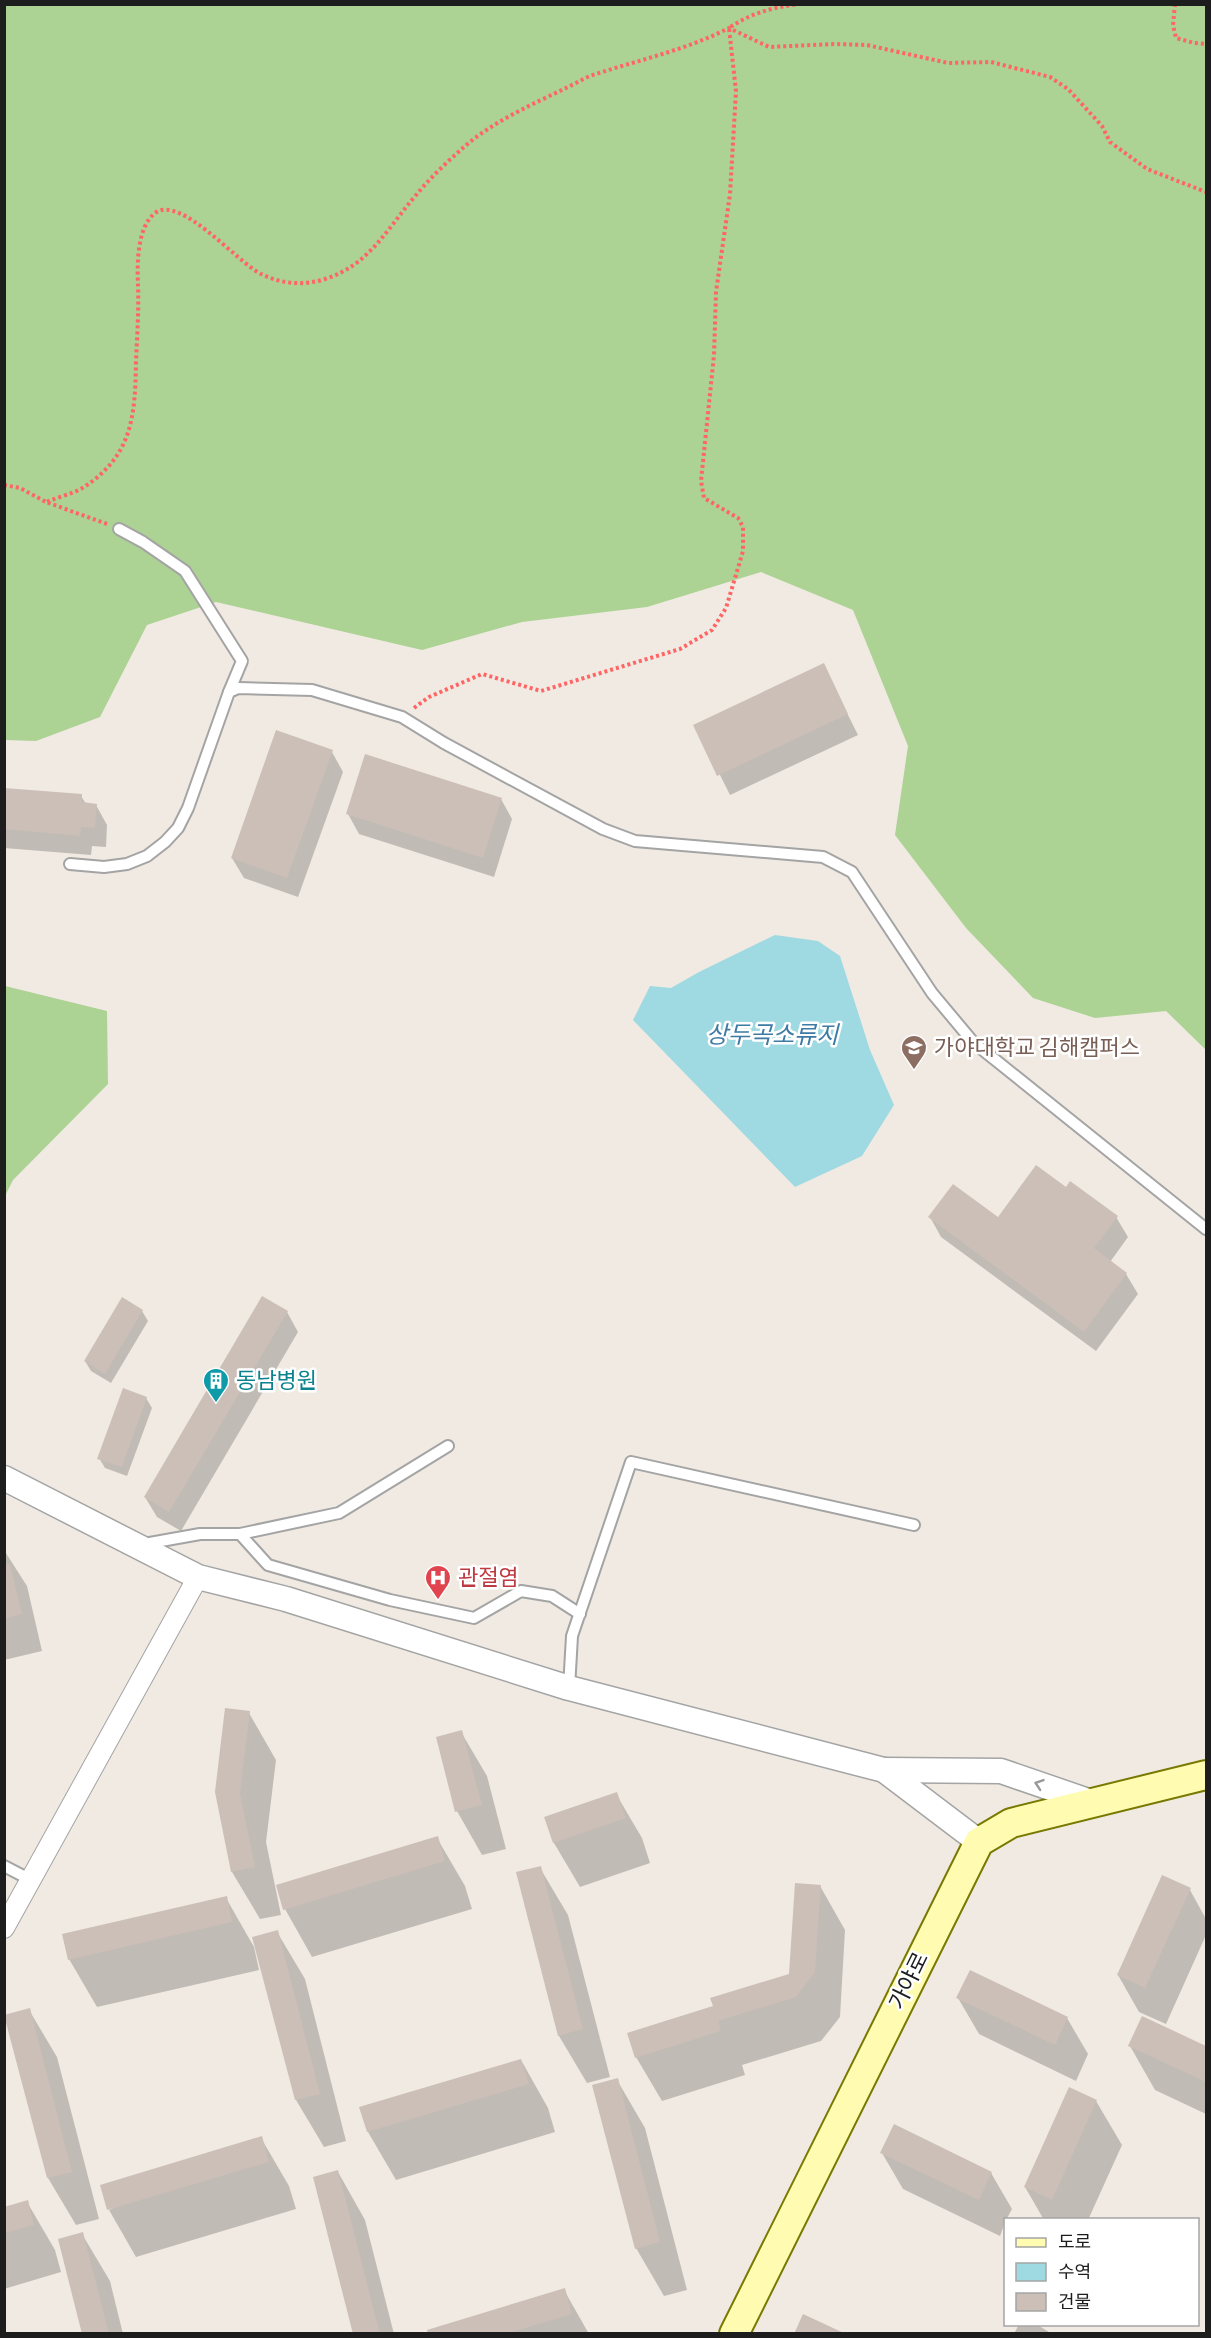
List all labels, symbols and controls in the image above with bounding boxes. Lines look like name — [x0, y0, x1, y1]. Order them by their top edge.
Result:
water label: 상두곡소류지 — [706, 1023, 840, 1048]
school or university icon: 가야대학교 김해캠퍼스 — [899, 1033, 929, 1071]
place label: 가야대학교 김해캠퍼스 — [934, 1036, 1140, 1059]
building icon: 동남병원 — [201, 1366, 231, 1404]
place label: 동남병원 — [236, 1369, 317, 1392]
hospital icon: 관절염 — [423, 1563, 453, 1601]
place label: 관절염 — [458, 1566, 519, 1589]
one-way arrow — [1034, 1779, 1045, 1791]
street label: 가야로 — [885, 1948, 932, 2013]
legend — [1004, 2218, 1199, 2326]
text: 도로 — [1058, 2234, 1091, 2252]
text: 수역 — [1058, 2263, 1091, 2282]
text: 건물 — [1058, 2293, 1091, 2312]

